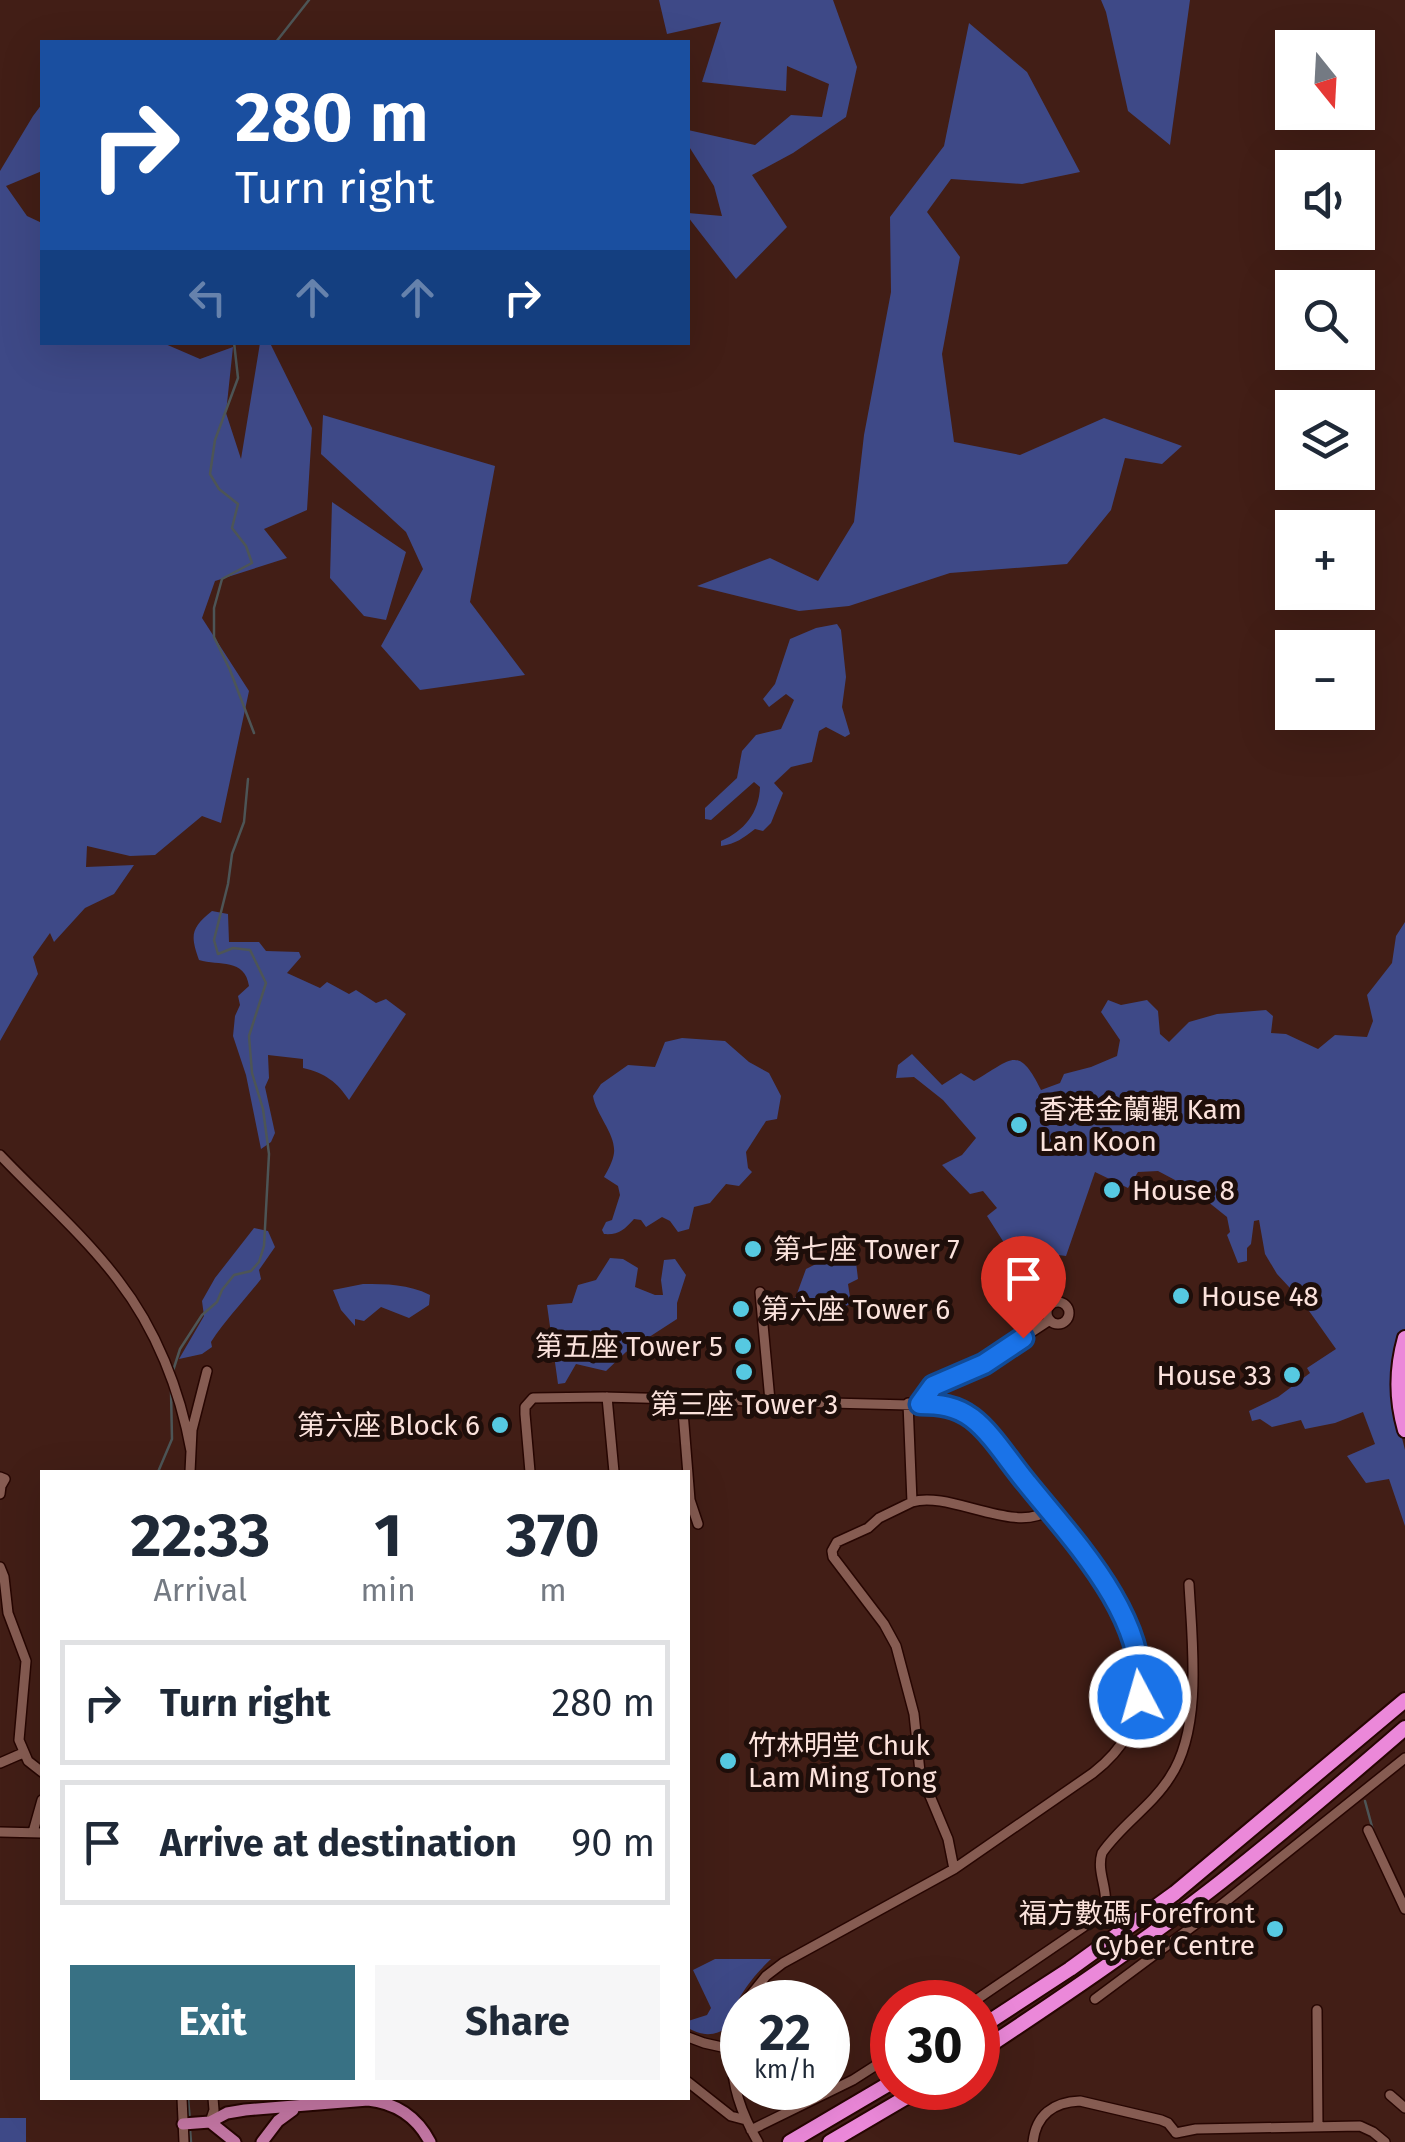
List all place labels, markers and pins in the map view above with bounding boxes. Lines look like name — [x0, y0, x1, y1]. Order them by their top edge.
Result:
place label: 香港金蘭觀 Kam Lan Koon — [1039, 1093, 1242, 1158]
marker: 香港金蘭觀 Kam Lan Koon — [1008, 1114, 1030, 1136]
place label: House 8 — [1132, 1174, 1235, 1207]
marker: House 8 — [1101, 1179, 1123, 1201]
place label: 第七座 Tower 7 — [773, 1233, 960, 1266]
pin — [981, 1236, 1066, 1339]
marker: 第七座 Tower 7 — [742, 1238, 764, 1260]
place label: House 48 — [1201, 1280, 1319, 1313]
marker: House 48 — [1170, 1285, 1192, 1307]
place label: 第六座 Tower 6 — [761, 1293, 950, 1326]
marker: 第六座 Tower 6 — [730, 1298, 752, 1320]
place label: 第五座 Tower 5 — [535, 1330, 723, 1363]
marker: 第五座 Tower 5 — [732, 1335, 754, 1357]
place label: House 33 — [1157, 1359, 1272, 1392]
marker: 第三座 Tower 3 — [733, 1361, 755, 1383]
marker: House 33 — [1281, 1364, 1303, 1386]
place label: 第三座 Tower 3 — [650, 1388, 838, 1421]
place label: 第六座 Block 6 — [297, 1409, 480, 1442]
marker: 第六座 Block 6 — [489, 1414, 511, 1436]
place label: 竹林明堂 Chuk Lam Ming Tong — [748, 1729, 937, 1794]
marker: 竹林明堂 Chuk Lam Ming Tong — [717, 1750, 739, 1772]
place label: 福方數碼 Forefront Cyber Centre — [1019, 1897, 1256, 1962]
marker: 福方數碼 Forefront Cyber Centre — [1264, 1918, 1286, 1940]

